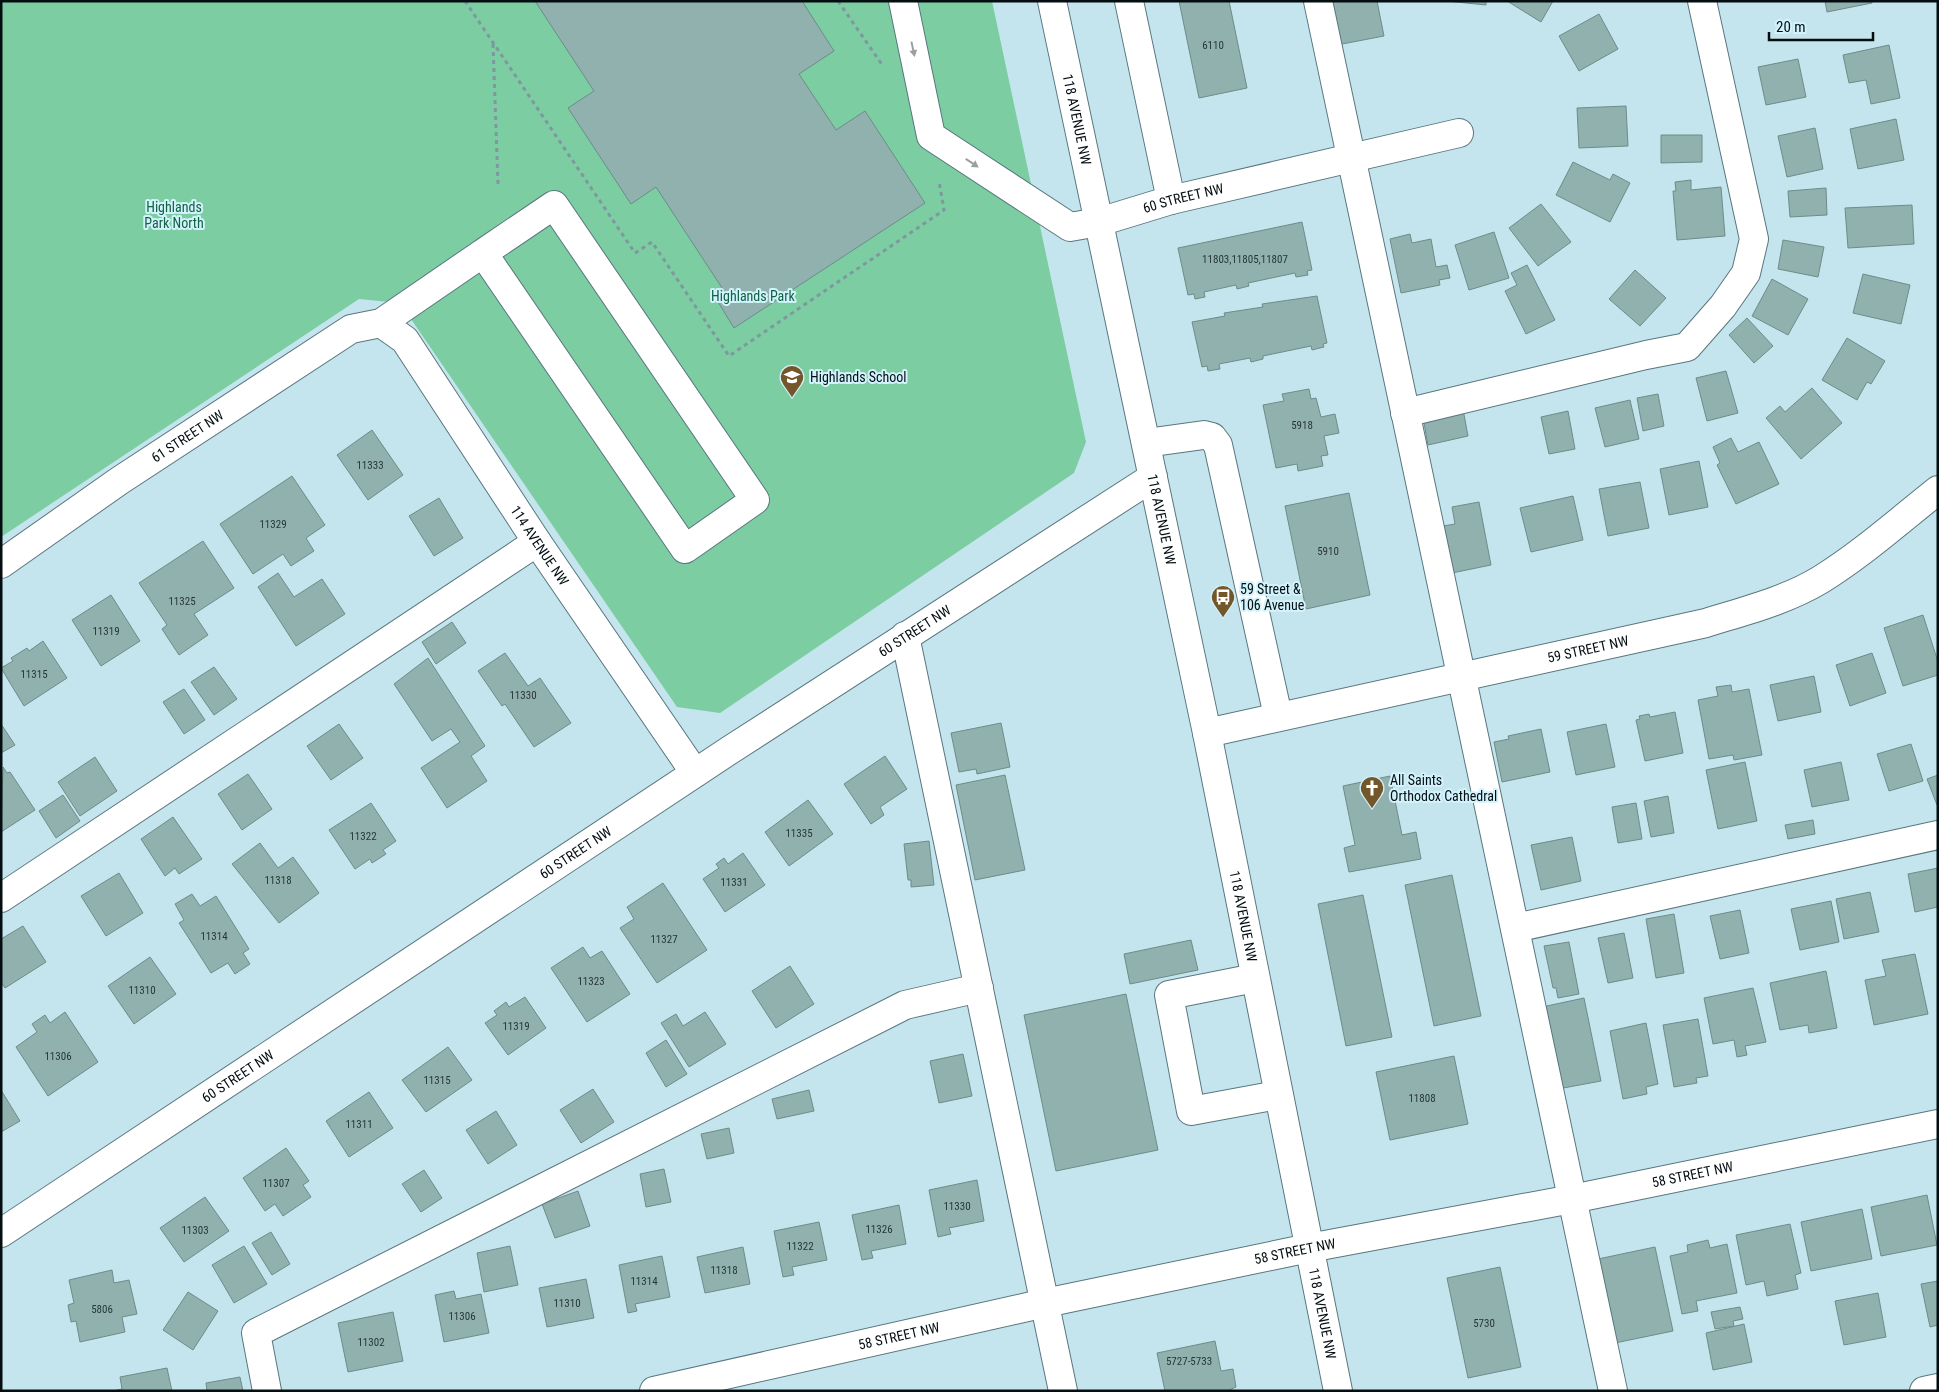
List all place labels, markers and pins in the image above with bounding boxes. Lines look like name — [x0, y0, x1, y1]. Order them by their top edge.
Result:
school or university icon: Highlands School — [779, 364, 805, 398]
place label: Highlands School — [810, 369, 907, 385]
place label: 59 Street & 106 Avenue — [1240, 581, 1305, 613]
bus stop icon: 59 Street & 106 Avenue — [1210, 584, 1236, 618]
place label: All Saints Orthodox Cathedral — [1390, 772, 1497, 804]
church icon: All Saints Orthodox Cathedral — [1359, 775, 1385, 809]

